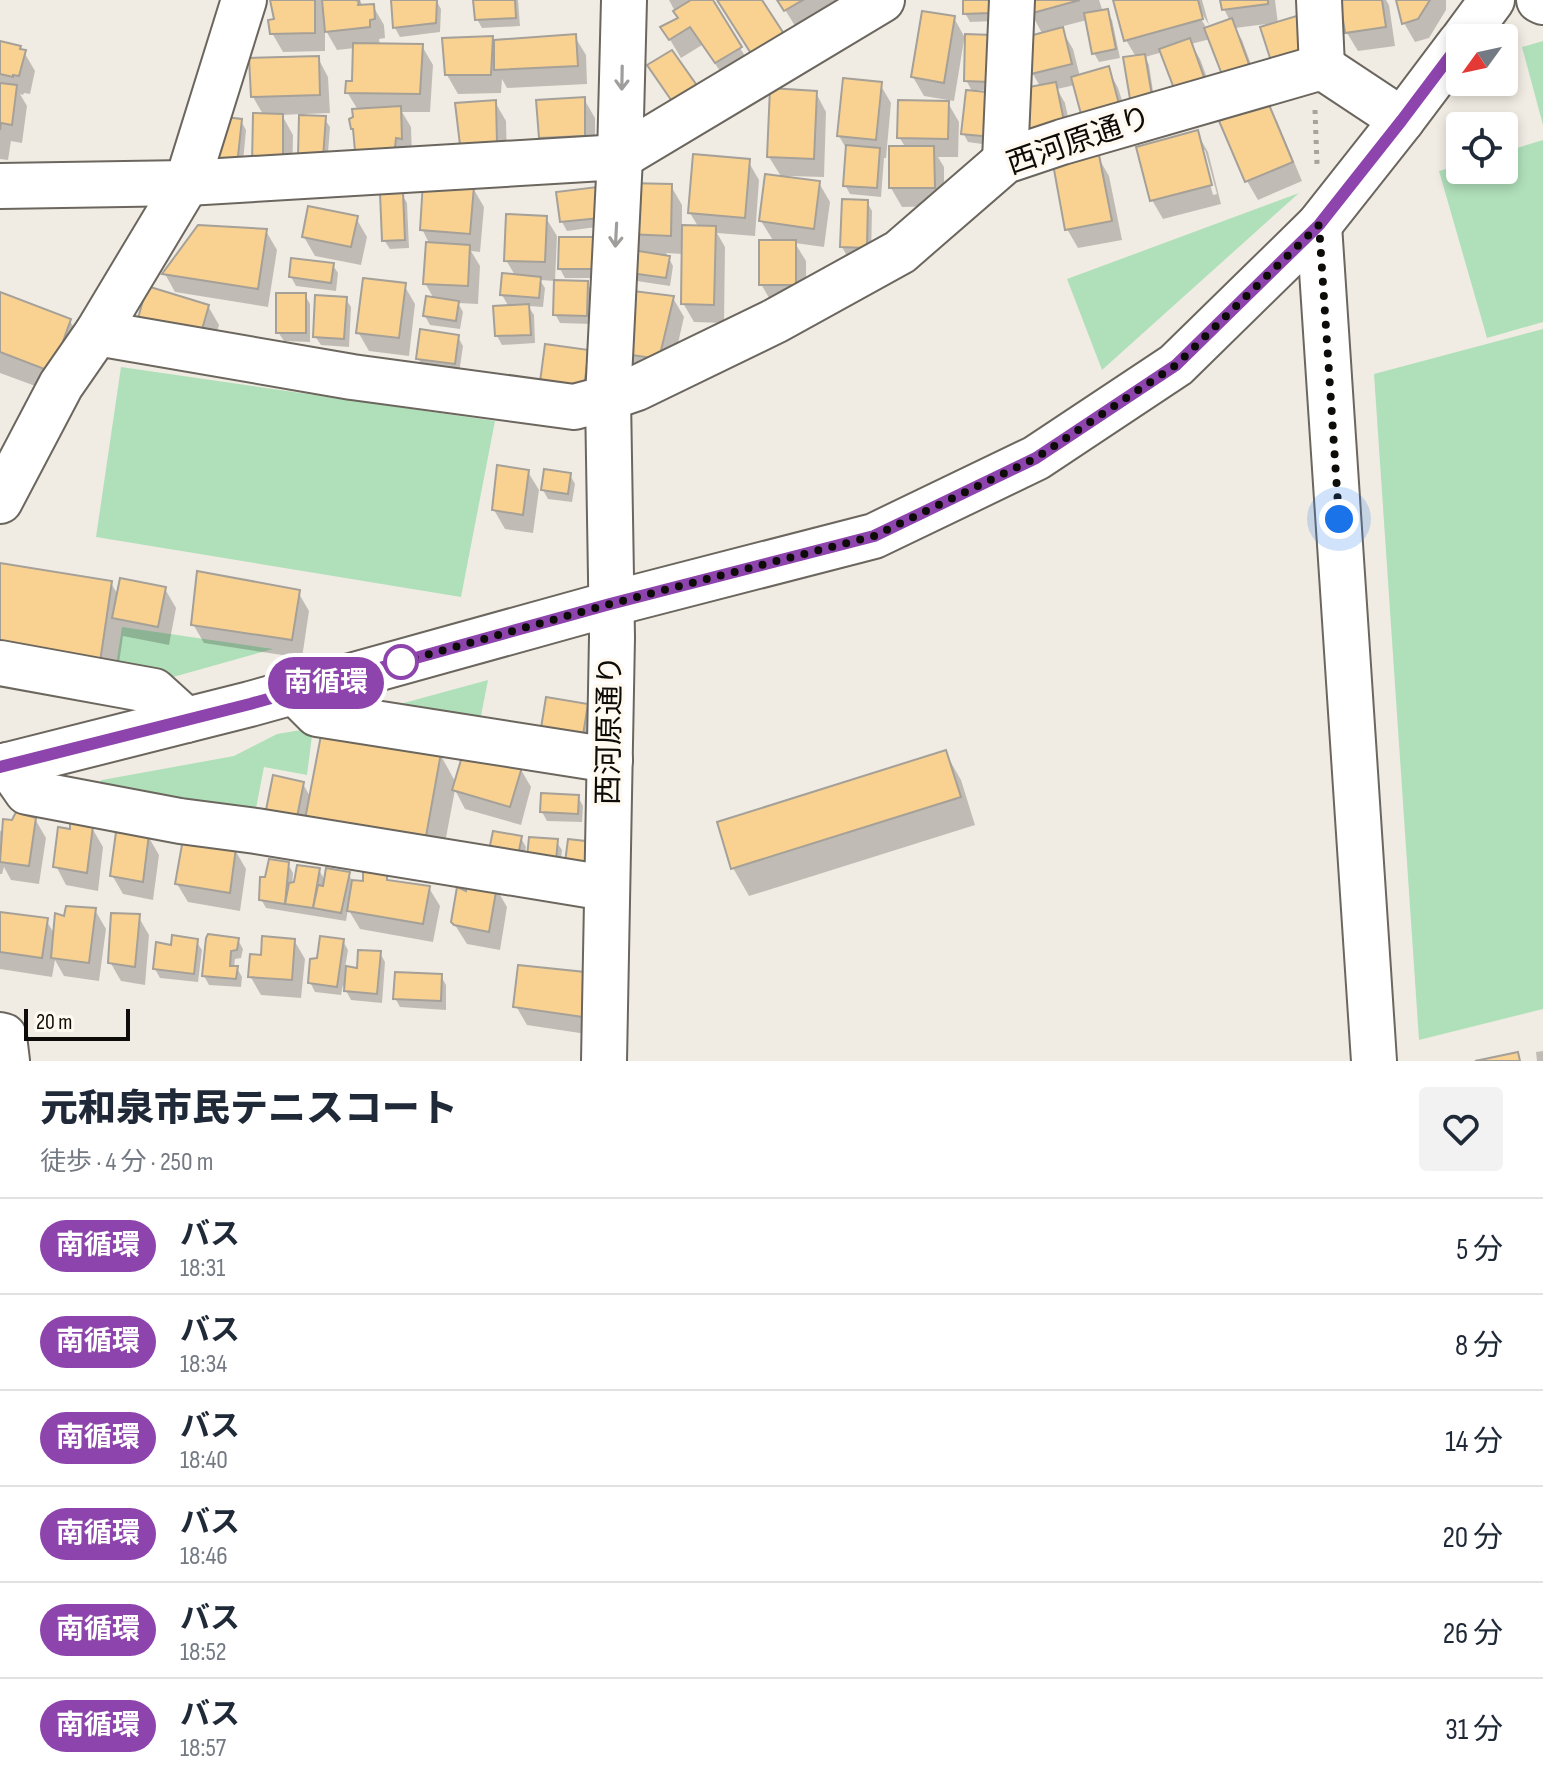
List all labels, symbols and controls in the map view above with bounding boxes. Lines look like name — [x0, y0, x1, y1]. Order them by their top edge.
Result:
north arrow — [1446, 24, 1518, 96]
map controls — [1446, 24, 1518, 184]
one-way arrow — [615, 64, 630, 91]
street label: 西河原通り — [1002, 100, 1156, 182]
button: locate — [1446, 112, 1518, 184]
one-way arrow — [609, 221, 624, 248]
your location — [1319, 499, 1359, 539]
unlabelled marker — [384, 645, 418, 679]
street label: 西河原通り — [591, 655, 629, 805]
line badge: 南循環 — [280, 657, 372, 709]
text: 南循環 — [284, 666, 368, 699]
scale bar — [24, 1005, 130, 1041]
text: 20 m — [36, 1009, 73, 1036]
text: 元和泉市民テニスコート — [40, 1087, 458, 1132]
button: heart — [1419, 1087, 1503, 1171]
text: 徒歩 · 4 分 · 250 m — [40, 1147, 213, 1178]
text: バス — [180, 1217, 240, 1253]
text: 南循環 — [56, 1229, 140, 1262]
text: 5 分 — [1456, 1232, 1503, 1268]
text: 18:31 — [180, 1253, 225, 1284]
text: バス — [180, 1313, 240, 1349]
text: 南循環 — [56, 1325, 140, 1358]
text: 8 分 — [1455, 1328, 1503, 1364]
text: 18:34 — [180, 1349, 227, 1380]
text: バス — [180, 1409, 240, 1445]
text: 南循環 — [56, 1421, 140, 1454]
text: 14 分 — [1445, 1424, 1503, 1460]
text: 18:40 — [180, 1445, 228, 1476]
text: バス — [180, 1505, 240, 1541]
text: 南循環 — [56, 1517, 140, 1550]
text: 20 分 — [1442, 1520, 1503, 1556]
text: 18:46 — [180, 1541, 228, 1572]
text: バス — [180, 1601, 240, 1637]
text: 南循環 — [56, 1613, 140, 1646]
text: 26 分 — [1443, 1616, 1503, 1652]
text: 18:52 — [180, 1637, 227, 1668]
text: バス — [180, 1697, 240, 1733]
text: 南循環 — [56, 1709, 140, 1742]
text: 31 分 — [1445, 1712, 1503, 1748]
text: 18:57 — [180, 1733, 226, 1764]

